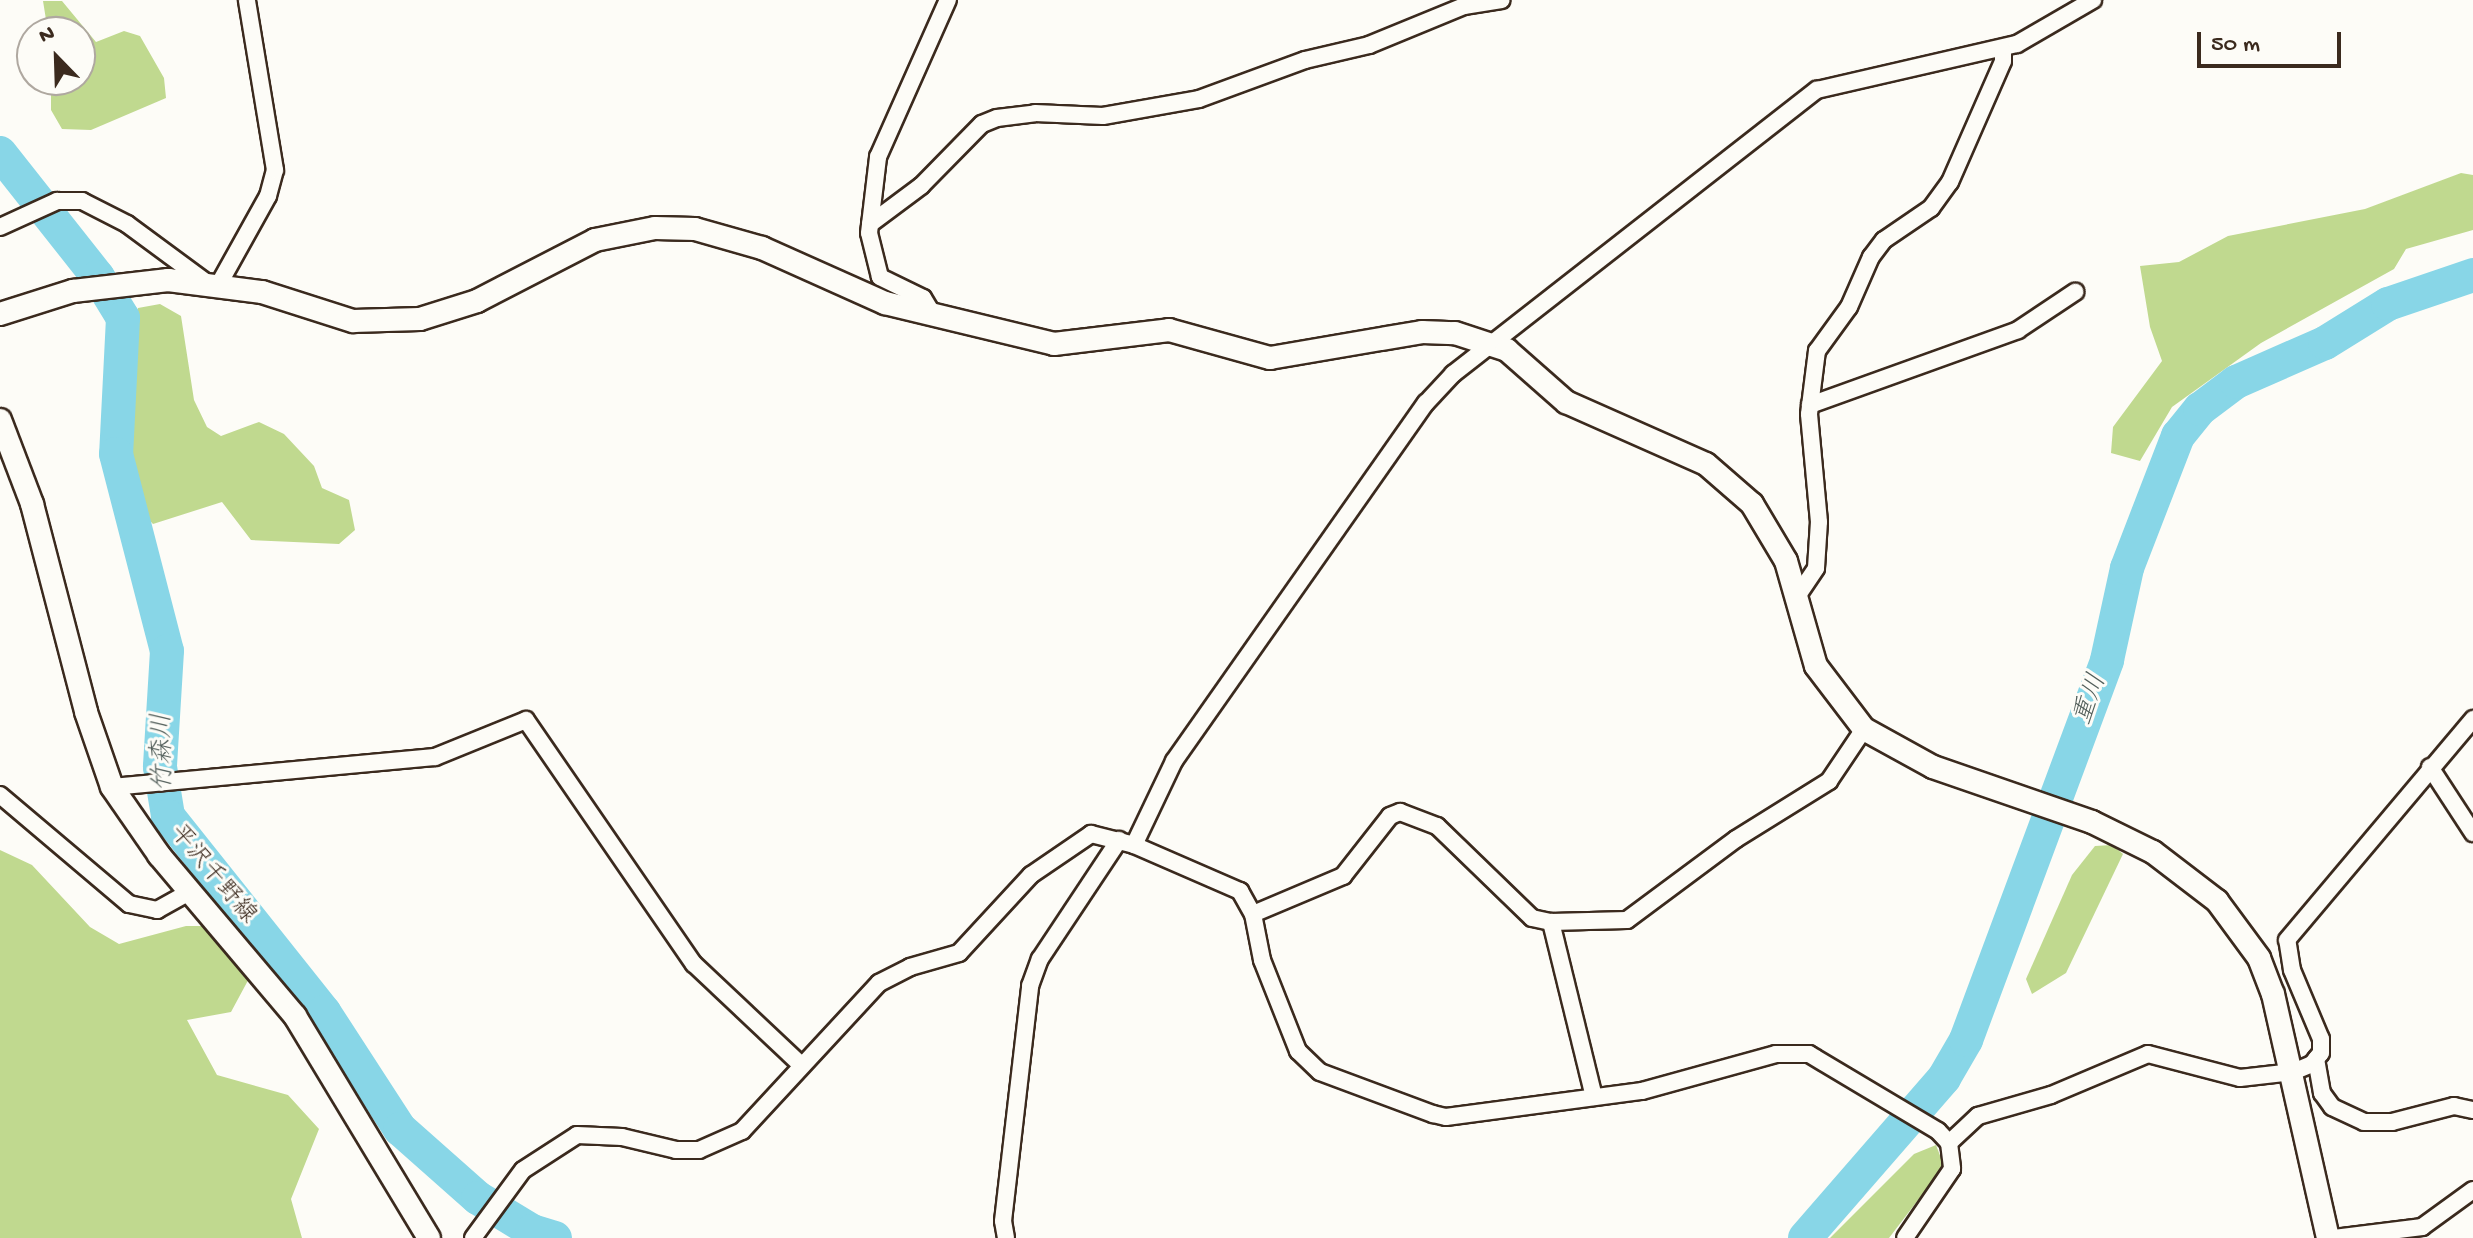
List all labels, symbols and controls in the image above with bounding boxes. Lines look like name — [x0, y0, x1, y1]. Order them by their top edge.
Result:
north arrow — [16, 16, 96, 96]
scale bar — [2201, 16, 2345, 66]
text: N — [36, 21, 59, 51]
text: 50 m — [2211, 31, 2260, 60]
water label: 重川 — [2068, 670, 2116, 730]
water label: 竹森川 — [149, 713, 181, 791]
street label: 平沢千野線 — [162, 820, 262, 930]

